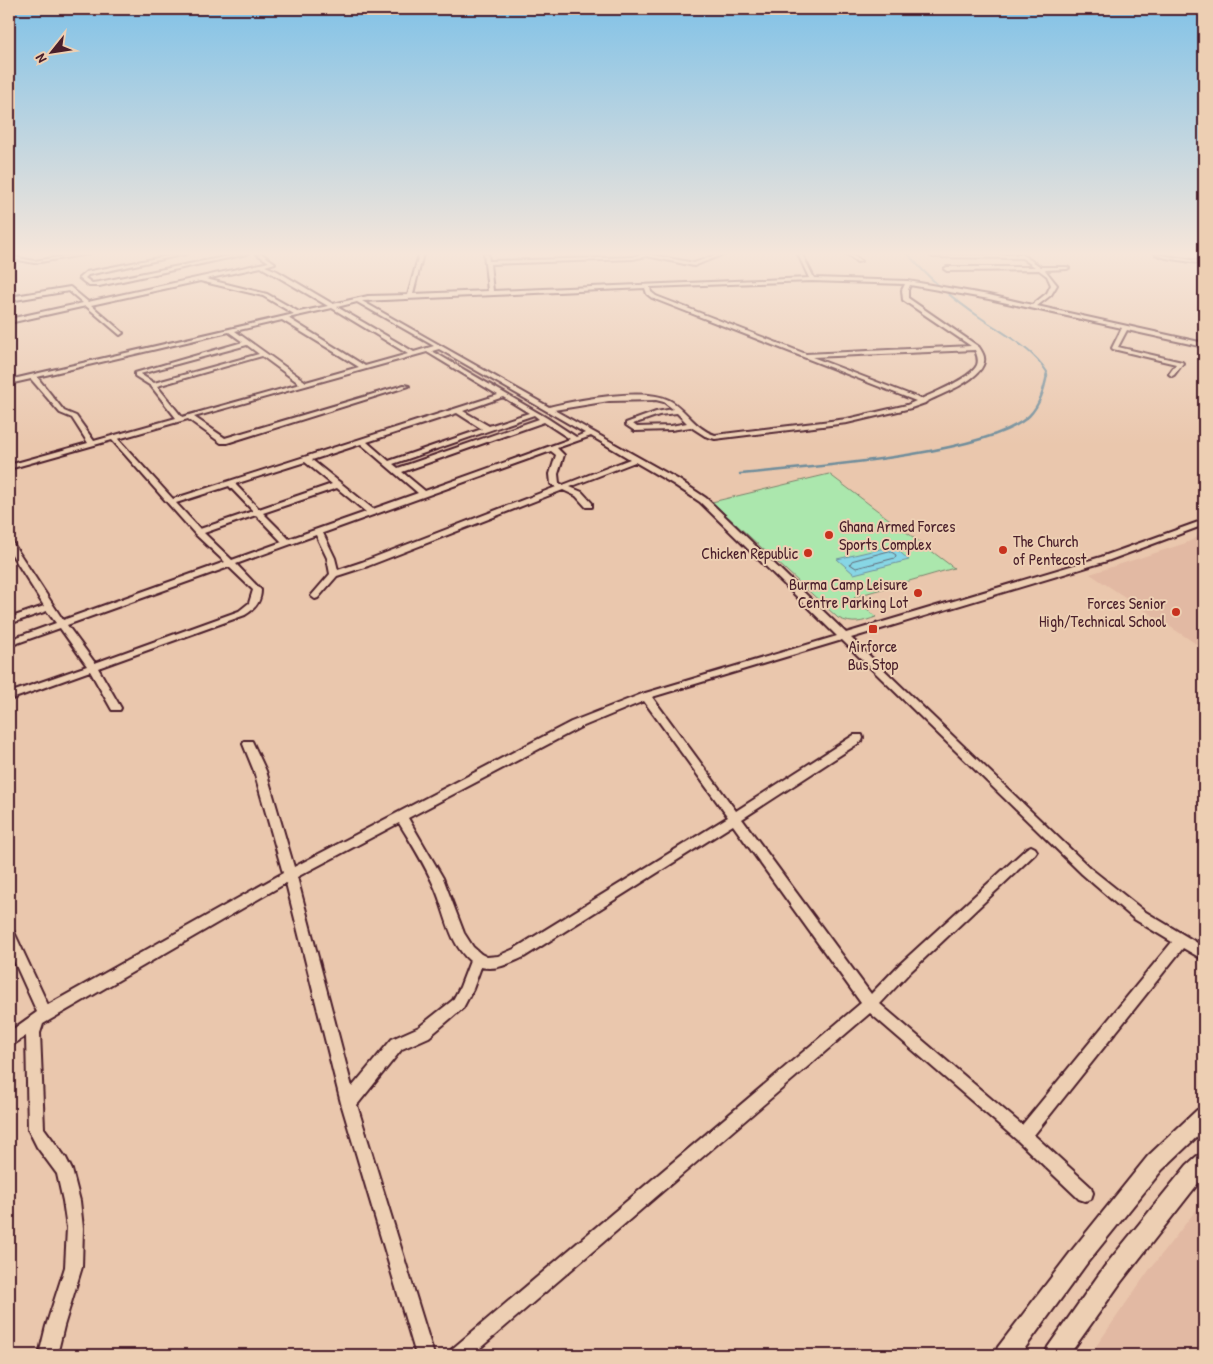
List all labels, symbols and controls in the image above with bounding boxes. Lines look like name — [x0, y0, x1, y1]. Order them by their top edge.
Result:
north arrow — [28, 28, 78, 78]
text: N — [30, 50, 50, 67]
place label: Ghana Armed Forces Sports Complex — [839, 515, 955, 555]
marker: Ghana Armed Forces Sports Complex — [823, 529, 835, 541]
place label: The Church of Pentecost — [1013, 530, 1087, 570]
place label: Chicken Republic — [701, 542, 799, 564]
marker: The Church of Pentecost — [997, 544, 1009, 556]
marker: Chicken Republic — [802, 547, 814, 559]
place label: Burma Camp Leisure Centre Parking Lot — [789, 573, 909, 613]
marker: Burma Camp Leisure Centre Parking Lot — [912, 587, 924, 599]
place label: Forces Senior High/Technical School — [1039, 592, 1167, 632]
marker: Forces Senior High/Technical School — [1170, 606, 1182, 618]
marker: Airforce Bus Stop — [867, 623, 879, 635]
place label: Airforce Bus Stop — [848, 635, 898, 675]

